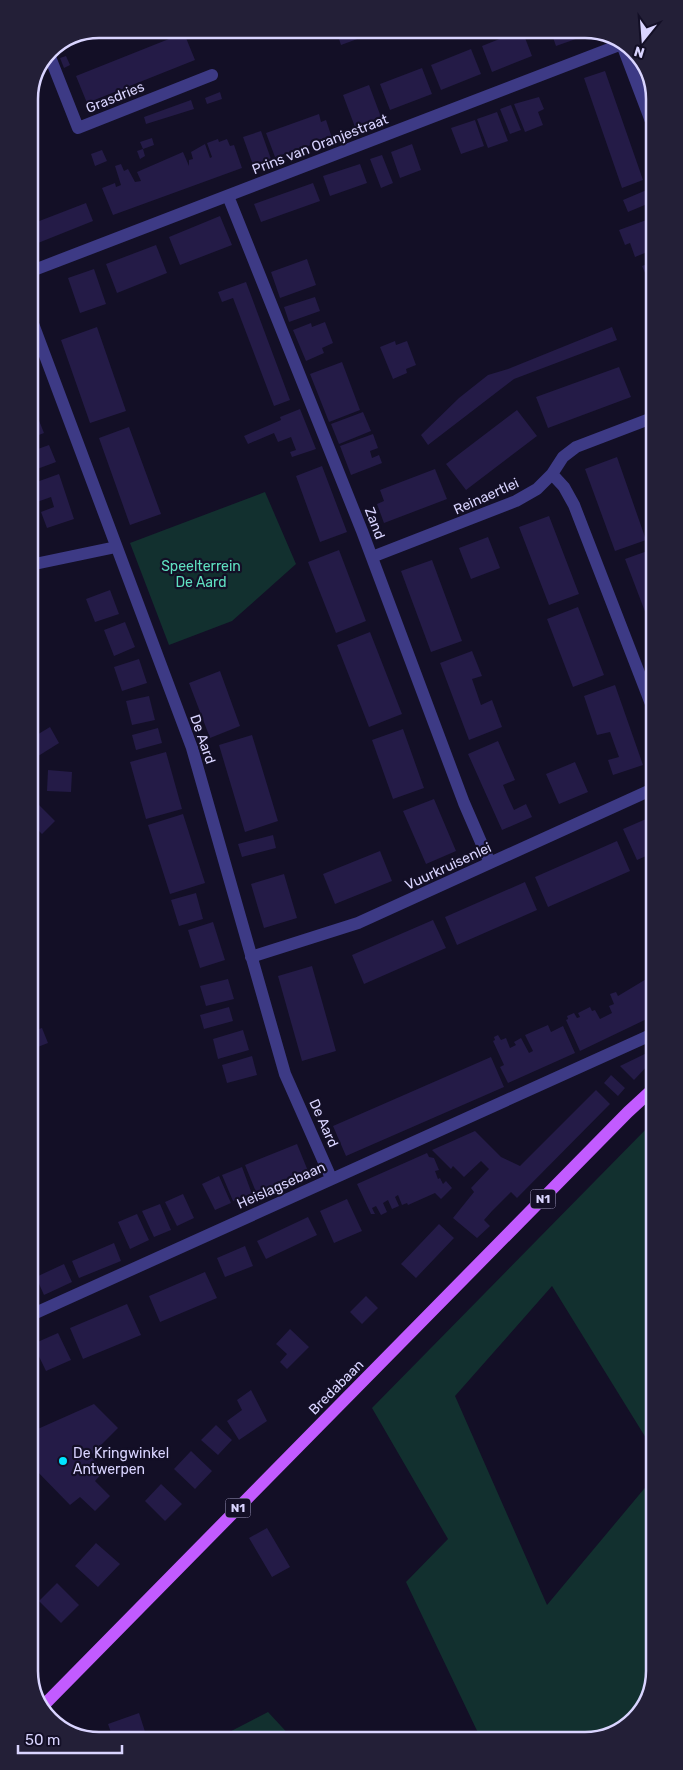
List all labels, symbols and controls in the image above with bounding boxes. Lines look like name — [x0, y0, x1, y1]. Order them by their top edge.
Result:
north arrow — [618, 15, 668, 65]
text: N — [632, 42, 647, 62]
street label: Grasdries — [83, 78, 147, 117]
street label: Prins van Oranjestraat — [250, 110, 391, 178]
street label: Reinaertlei — [451, 474, 522, 518]
street label: Zand — [361, 505, 388, 542]
park label: Speelterrein De Aard — [161, 558, 241, 591]
street label: De Aard — [186, 712, 219, 766]
street label: Vuurkruisenlei — [402, 839, 494, 894]
street label: De Aard — [305, 1096, 342, 1150]
street label: Heislagsebaan — [234, 1158, 328, 1213]
road number: N1 — [530, 1190, 556, 1208]
street label: Bredabaan — [305, 1356, 367, 1418]
place label: De Kringwinkel Antwerpen — [73, 1445, 169, 1478]
marker: De Kringwinkel Antwerpen — [57, 1455, 69, 1467]
road number: N1 — [226, 1499, 250, 1518]
scale bar — [18, 1722, 121, 1754]
text: 50 m — [25, 1731, 60, 1749]

